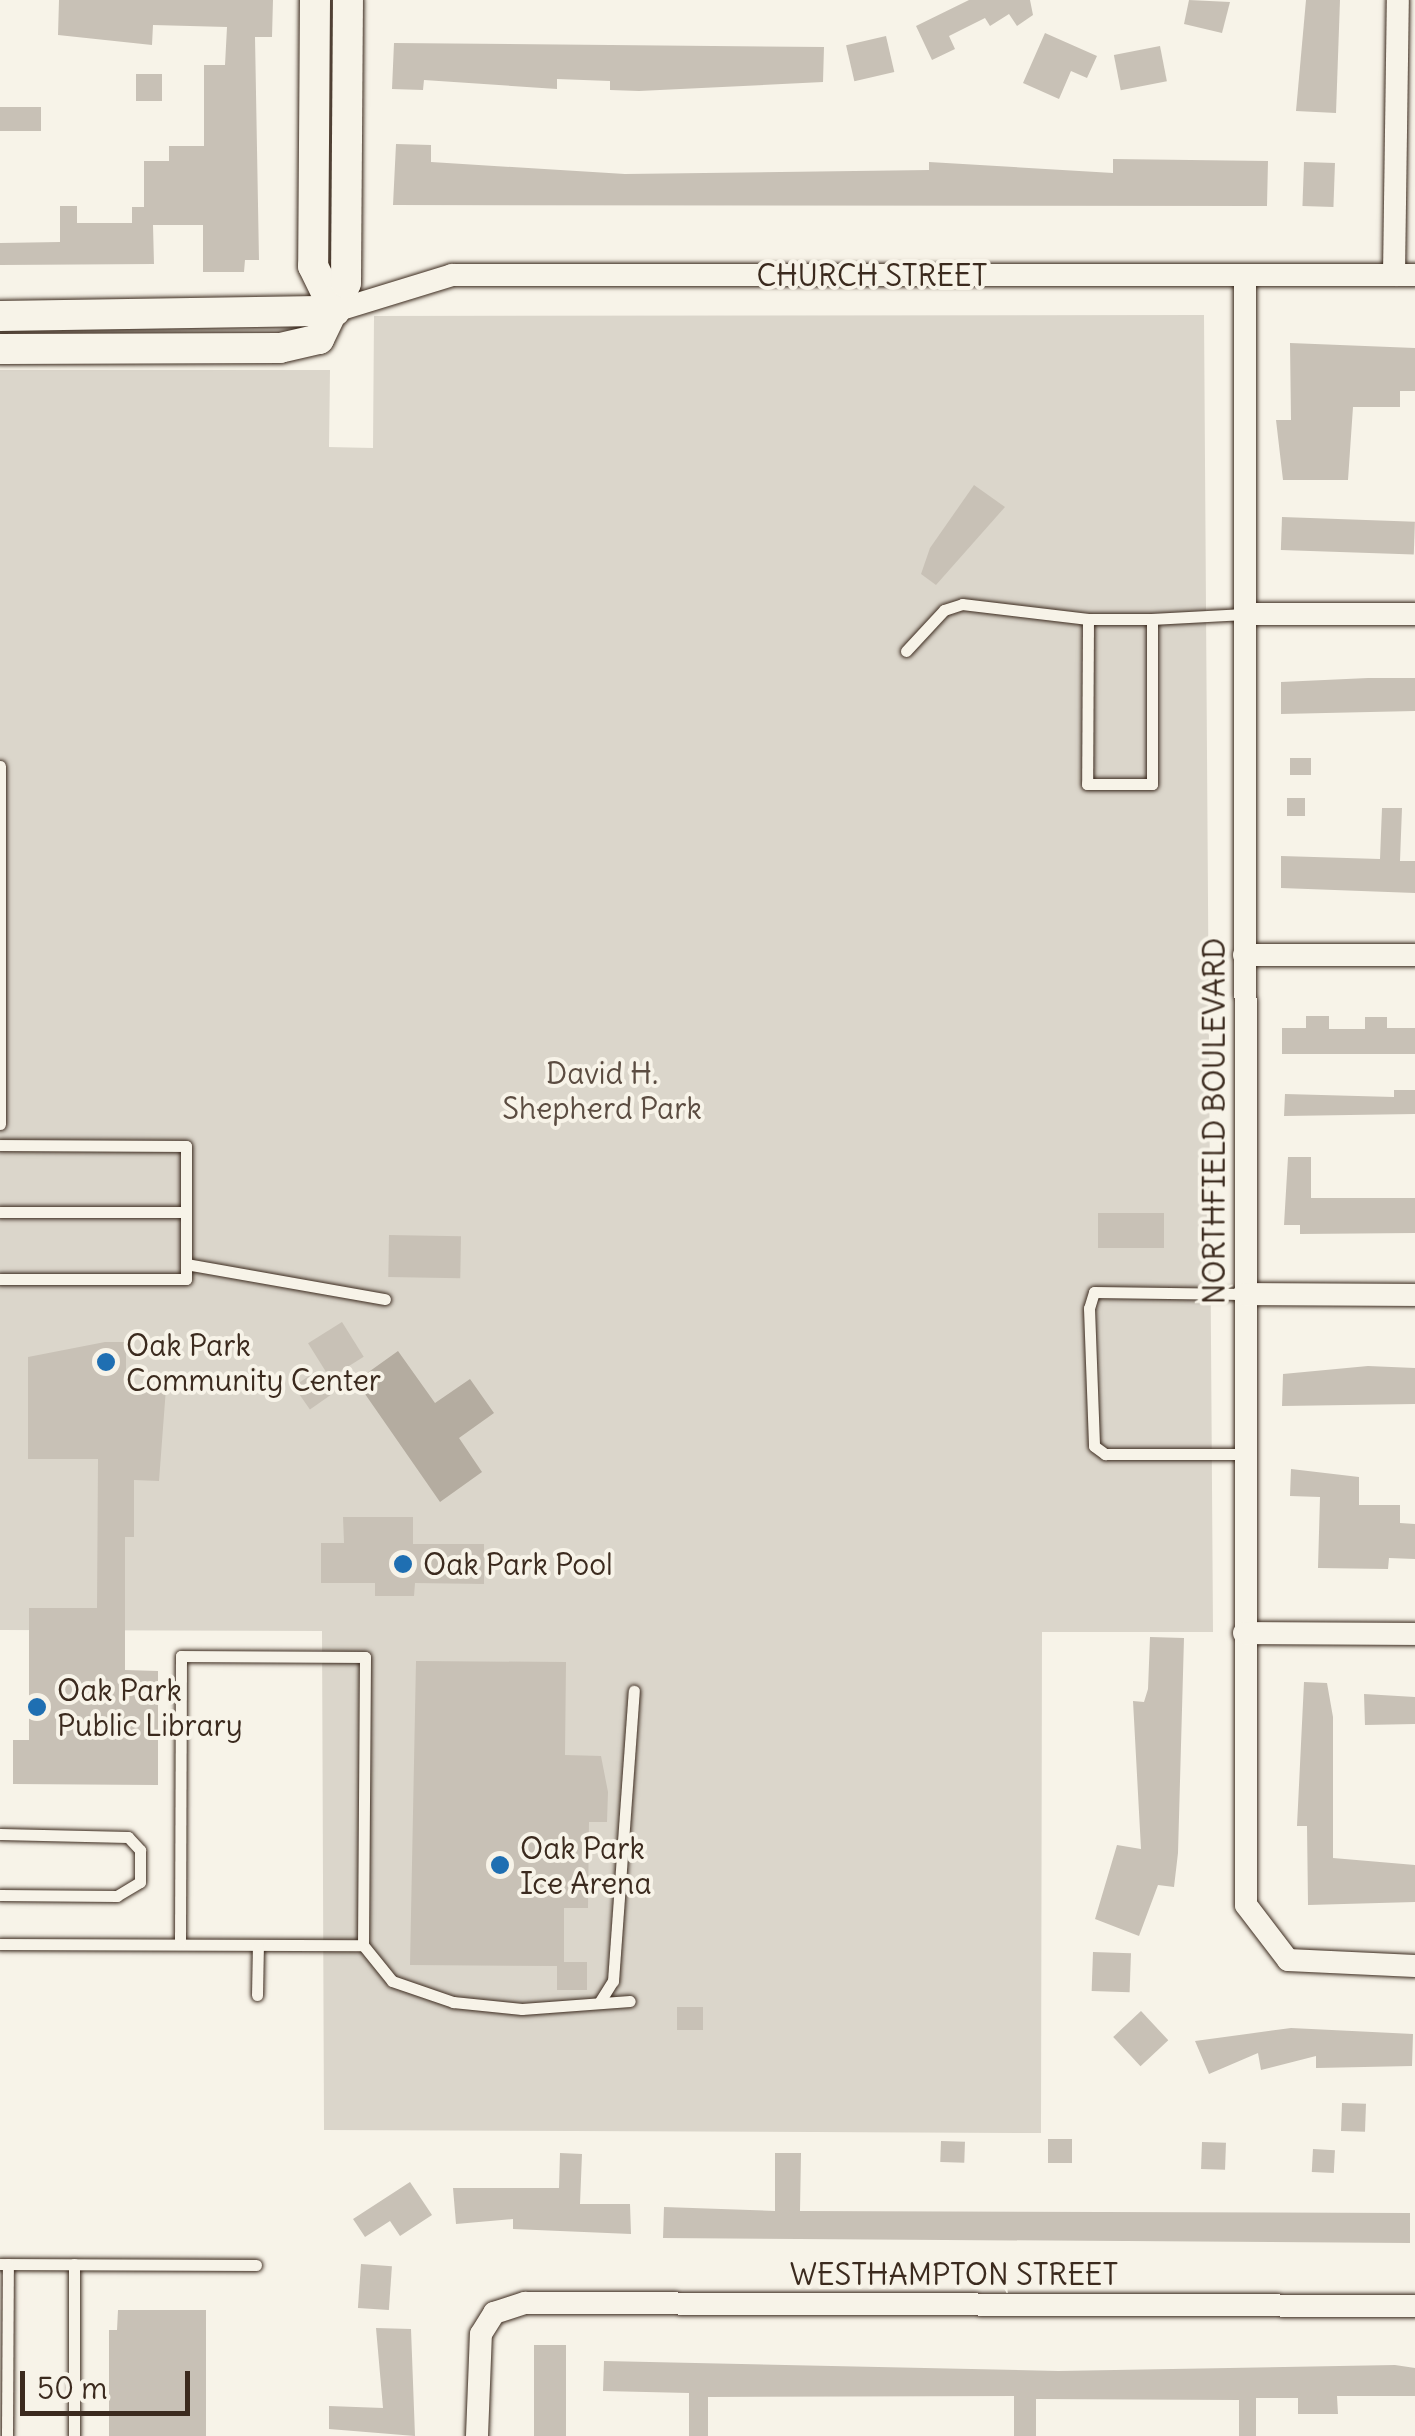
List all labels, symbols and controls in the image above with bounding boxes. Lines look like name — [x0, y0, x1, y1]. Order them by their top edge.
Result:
street label: CHURCH STREET — [757, 257, 987, 293]
street label: NORTHFIELD BOULEVARD — [1196, 938, 1232, 1304]
park label: David H. Shepherd Park — [502, 1055, 702, 1126]
place label: Oak Park Community Center — [126, 1327, 381, 1398]
marker: Oak Park Community Center — [95, 1351, 117, 1373]
place label: Oak Park Pool — [423, 1546, 613, 1582]
marker: Oak Park Pool — [392, 1553, 414, 1575]
place label: Oak Park Public Library — [57, 1672, 243, 1742]
marker: Oak Park Public Library — [26, 1696, 48, 1718]
place label: Oak Park Ice Arena — [520, 1830, 652, 1900]
marker: Oak Park Ice Arena — [489, 1854, 511, 1876]
street label: WESTHAMPTON STREET — [790, 2256, 1118, 2292]
scale bar — [25, 2351, 195, 2413]
text: 50 m — [37, 2369, 107, 2407]

